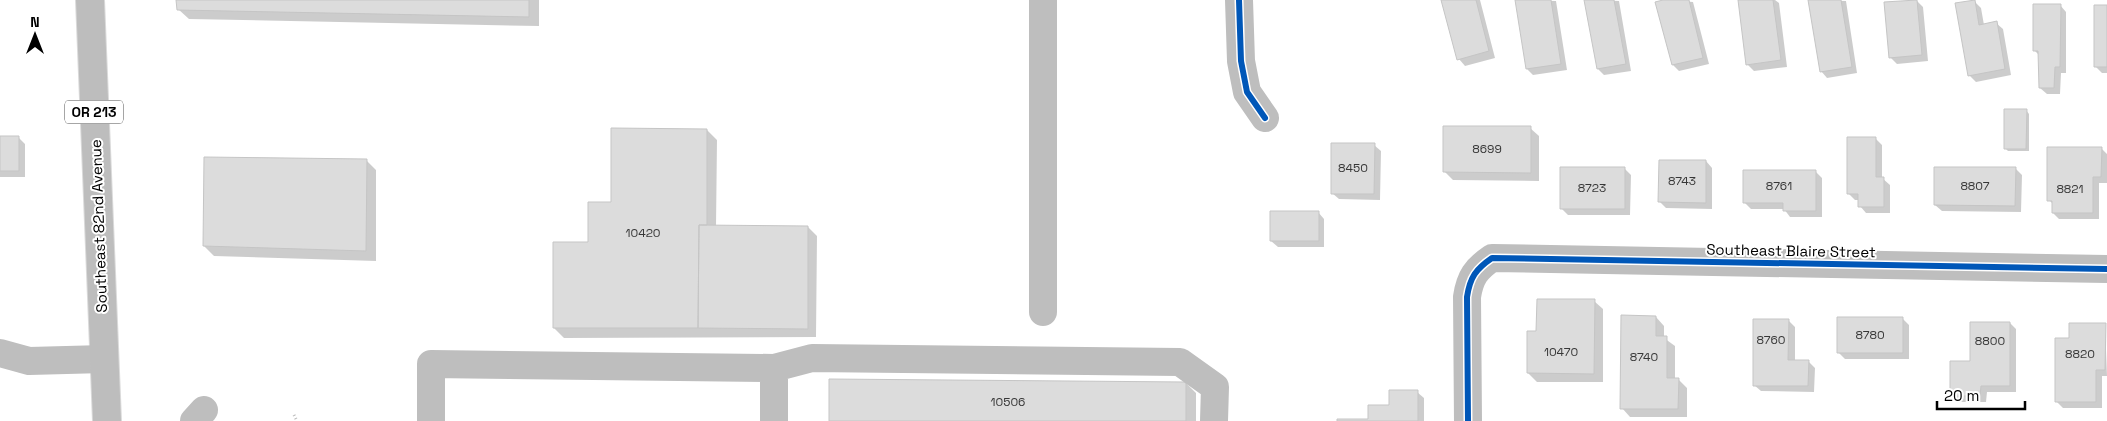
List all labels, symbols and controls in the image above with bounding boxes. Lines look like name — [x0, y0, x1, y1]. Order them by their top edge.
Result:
north arrow — [10, 10, 60, 60]
text: N — [30, 13, 40, 31]
road number: OR 213 — [65, 100, 123, 124]
street label: Southeast 82nd Avenue — [86, 139, 111, 313]
house number: 8699 — [1472, 141, 1502, 157]
house number: 8450 — [1338, 160, 1368, 176]
house number: 8743 — [1668, 173, 1696, 189]
house number: 8761 — [1766, 178, 1792, 194]
house number: 8807 — [1960, 178, 1990, 194]
house number: 8723 — [1578, 180, 1606, 196]
house number: 8821 — [2056, 181, 2084, 197]
house number: 10420 — [625, 225, 661, 241]
street label: Southeast Blaire Street — [1706, 240, 1876, 261]
house number: 8780 — [1855, 327, 1885, 343]
house number: 8760 — [1756, 332, 1786, 348]
house number: 8800 — [1975, 333, 2005, 349]
house number: 10470 — [1544, 344, 1578, 360]
house number: 8820 — [2065, 346, 2095, 362]
house number: 8740 — [1630, 349, 1658, 365]
scale bar — [1937, 378, 2024, 410]
text: 20 m — [1944, 386, 1979, 405]
house number: 10506 — [991, 394, 1025, 410]

